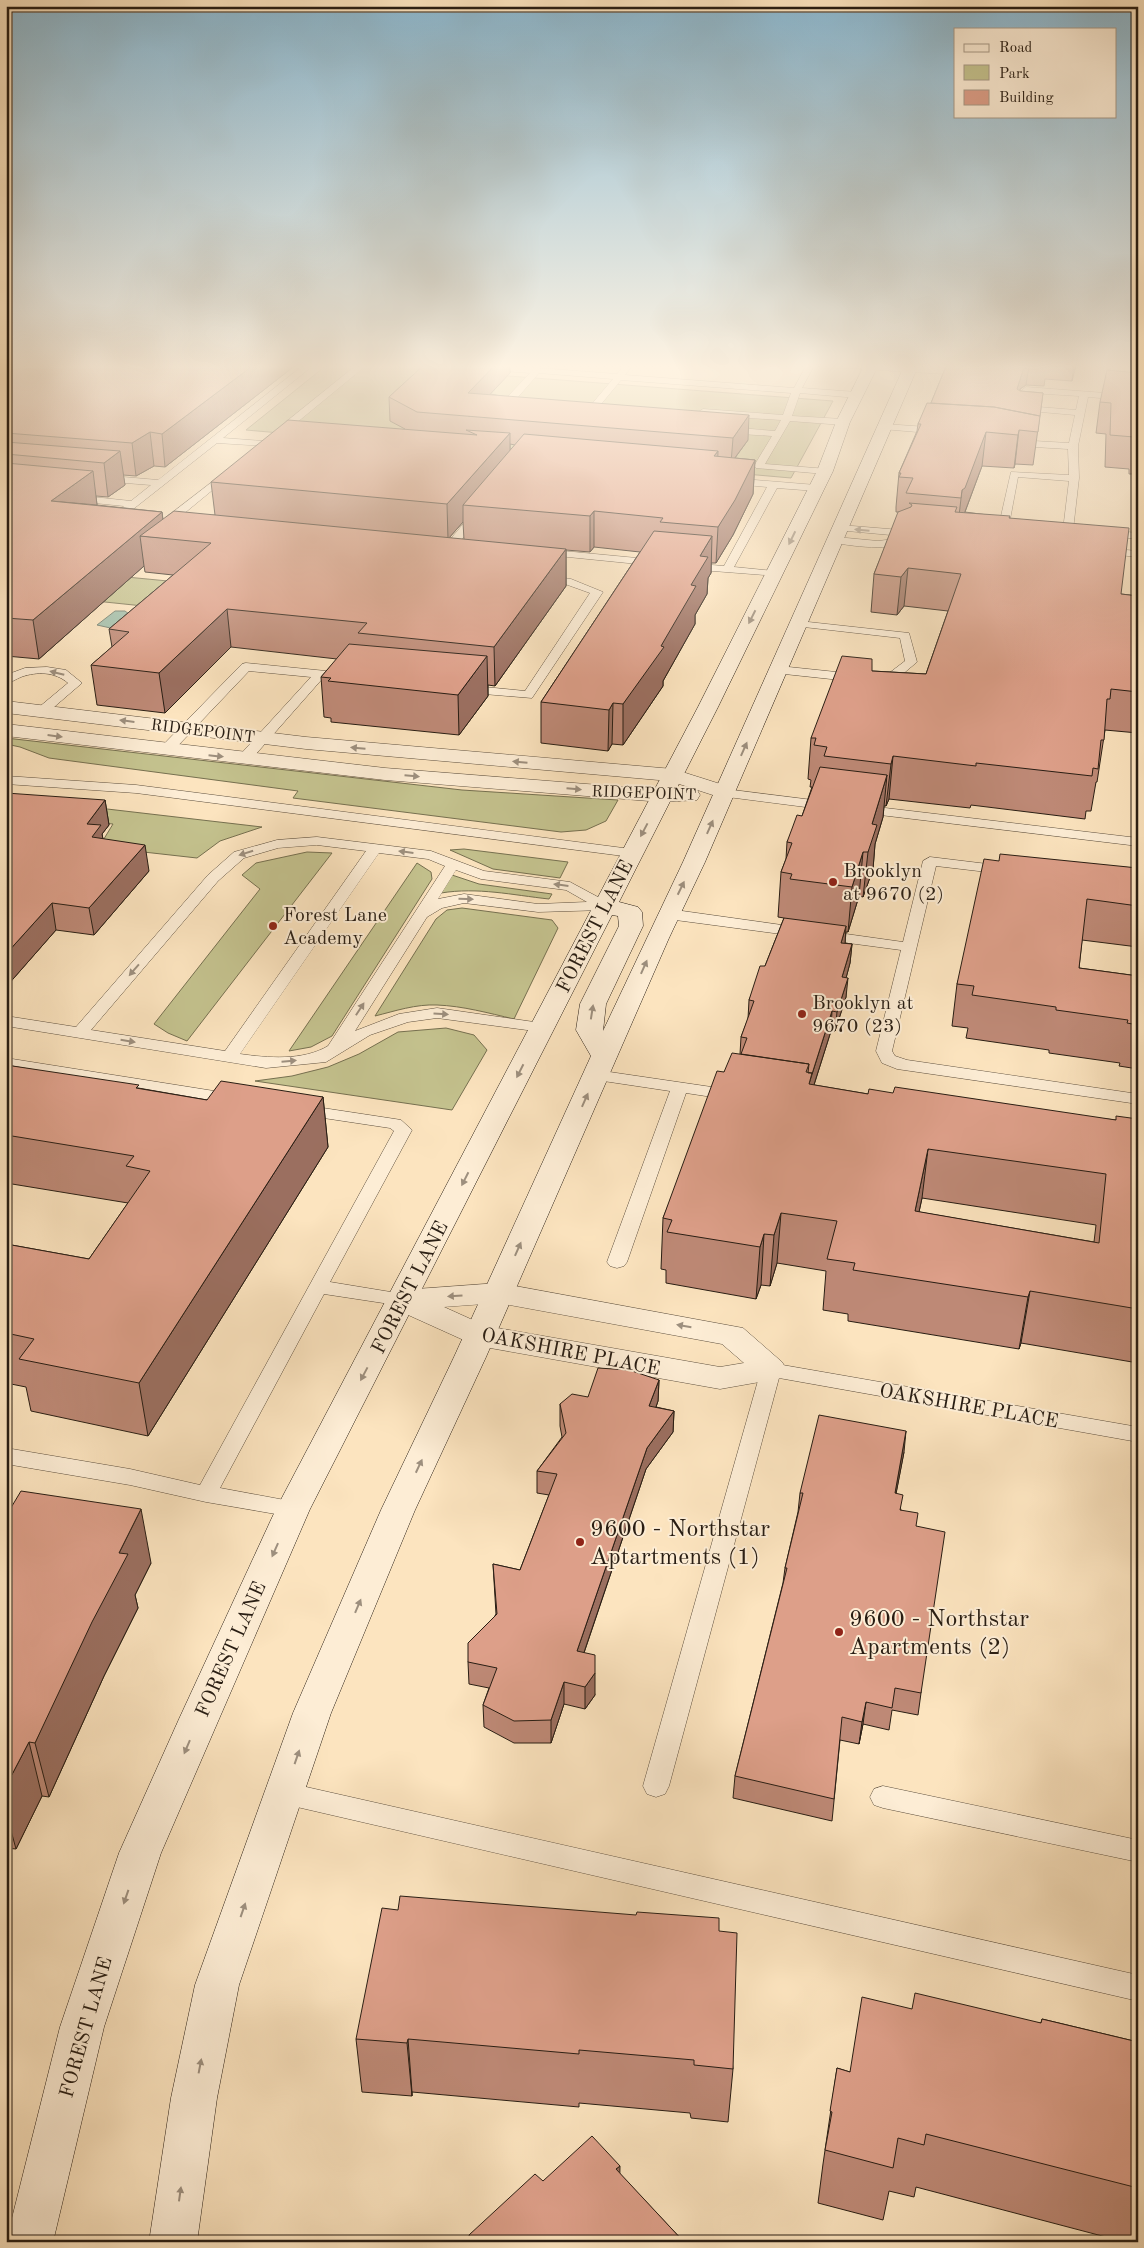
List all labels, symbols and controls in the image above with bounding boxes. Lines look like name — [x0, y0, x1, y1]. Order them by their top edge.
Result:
legend — [954, 28, 1116, 118]
text: Road — [999, 41, 1033, 56]
text: Park — [999, 67, 1030, 82]
text: Building — [999, 91, 1054, 106]
one-way arrow — [854, 526, 870, 534]
one-way arrow — [788, 531, 796, 545]
one-way arrow — [748, 610, 757, 625]
one-way arrow — [49, 669, 65, 677]
one-way arrow — [119, 717, 135, 725]
street label: RIDGEPOINT — [150, 718, 256, 746]
one-way arrow — [47, 732, 63, 740]
one-way arrow — [741, 742, 749, 756]
one-way arrow — [350, 743, 366, 751]
one-way arrow — [208, 752, 224, 760]
one-way arrow — [512, 758, 528, 766]
one-way arrow — [405, 772, 421, 780]
street label: RIDGEPOINT — [591, 784, 697, 804]
one-way arrow — [567, 785, 583, 793]
one-way arrow — [706, 820, 714, 834]
one-way arrow — [640, 822, 648, 837]
one-way arrow — [398, 848, 414, 856]
one-way arrow — [238, 850, 253, 858]
street label: FOREST LANE — [554, 857, 638, 996]
place label: Brooklyn at 9670 (2) — [843, 862, 944, 905]
marker: Brooklyn at 9670 (2) — [827, 876, 839, 888]
one-way arrow — [553, 881, 569, 889]
one-way arrow — [677, 881, 685, 895]
one-way arrow — [458, 895, 474, 903]
place label: Forest Lane Academy — [283, 906, 387, 949]
marker: Forest Lane Academy — [267, 920, 279, 932]
one-way arrow — [641, 960, 649, 974]
one-way arrow — [128, 963, 140, 975]
place label: Brooklyn at 9670 (23) — [812, 994, 914, 1037]
one-way arrow — [356, 1002, 365, 1016]
one-way arrow — [588, 1004, 596, 1020]
marker: Brooklyn at 9670 (23) — [796, 1008, 808, 1020]
one-way arrow — [433, 1010, 449, 1018]
one-way arrow — [120, 1037, 136, 1045]
one-way arrow — [281, 1056, 297, 1064]
one-way arrow — [516, 1063, 524, 1078]
one-way arrow — [581, 1093, 589, 1107]
one-way arrow — [461, 1172, 469, 1187]
street label: FOREST LANE — [369, 1218, 453, 1357]
one-way arrow — [515, 1242, 523, 1256]
one-way arrow — [446, 1293, 462, 1301]
one-way arrow — [676, 1322, 692, 1330]
street label: OAKSHIRE PLACE — [480, 1326, 662, 1380]
one-way arrow — [360, 1367, 368, 1382]
street label: OAKSHIRE PLACE — [878, 1381, 1060, 1433]
one-way arrow — [415, 1459, 423, 1473]
place label: 9600 - Northstar Aptartments (1) — [590, 1518, 770, 1570]
marker: 9600 - Northstar Aptartments (1) — [574, 1536, 586, 1548]
one-way arrow — [270, 1543, 278, 1557]
street label: FOREST LANE — [193, 1579, 271, 1720]
one-way arrow — [354, 1599, 362, 1613]
place label: 9600 - Northstar Apartments (2) — [849, 1608, 1029, 1660]
marker: 9600 - Northstar Apartments (2) — [833, 1626, 845, 1638]
one-way arrow — [182, 1740, 190, 1754]
one-way arrow — [294, 1749, 301, 1764]
one-way arrow — [121, 1890, 129, 1905]
one-way arrow — [239, 1902, 247, 1917]
street label: FOREST LANE — [57, 1955, 117, 2100]
one-way arrow — [197, 2058, 205, 2074]
one-way arrow — [176, 2185, 184, 2201]

